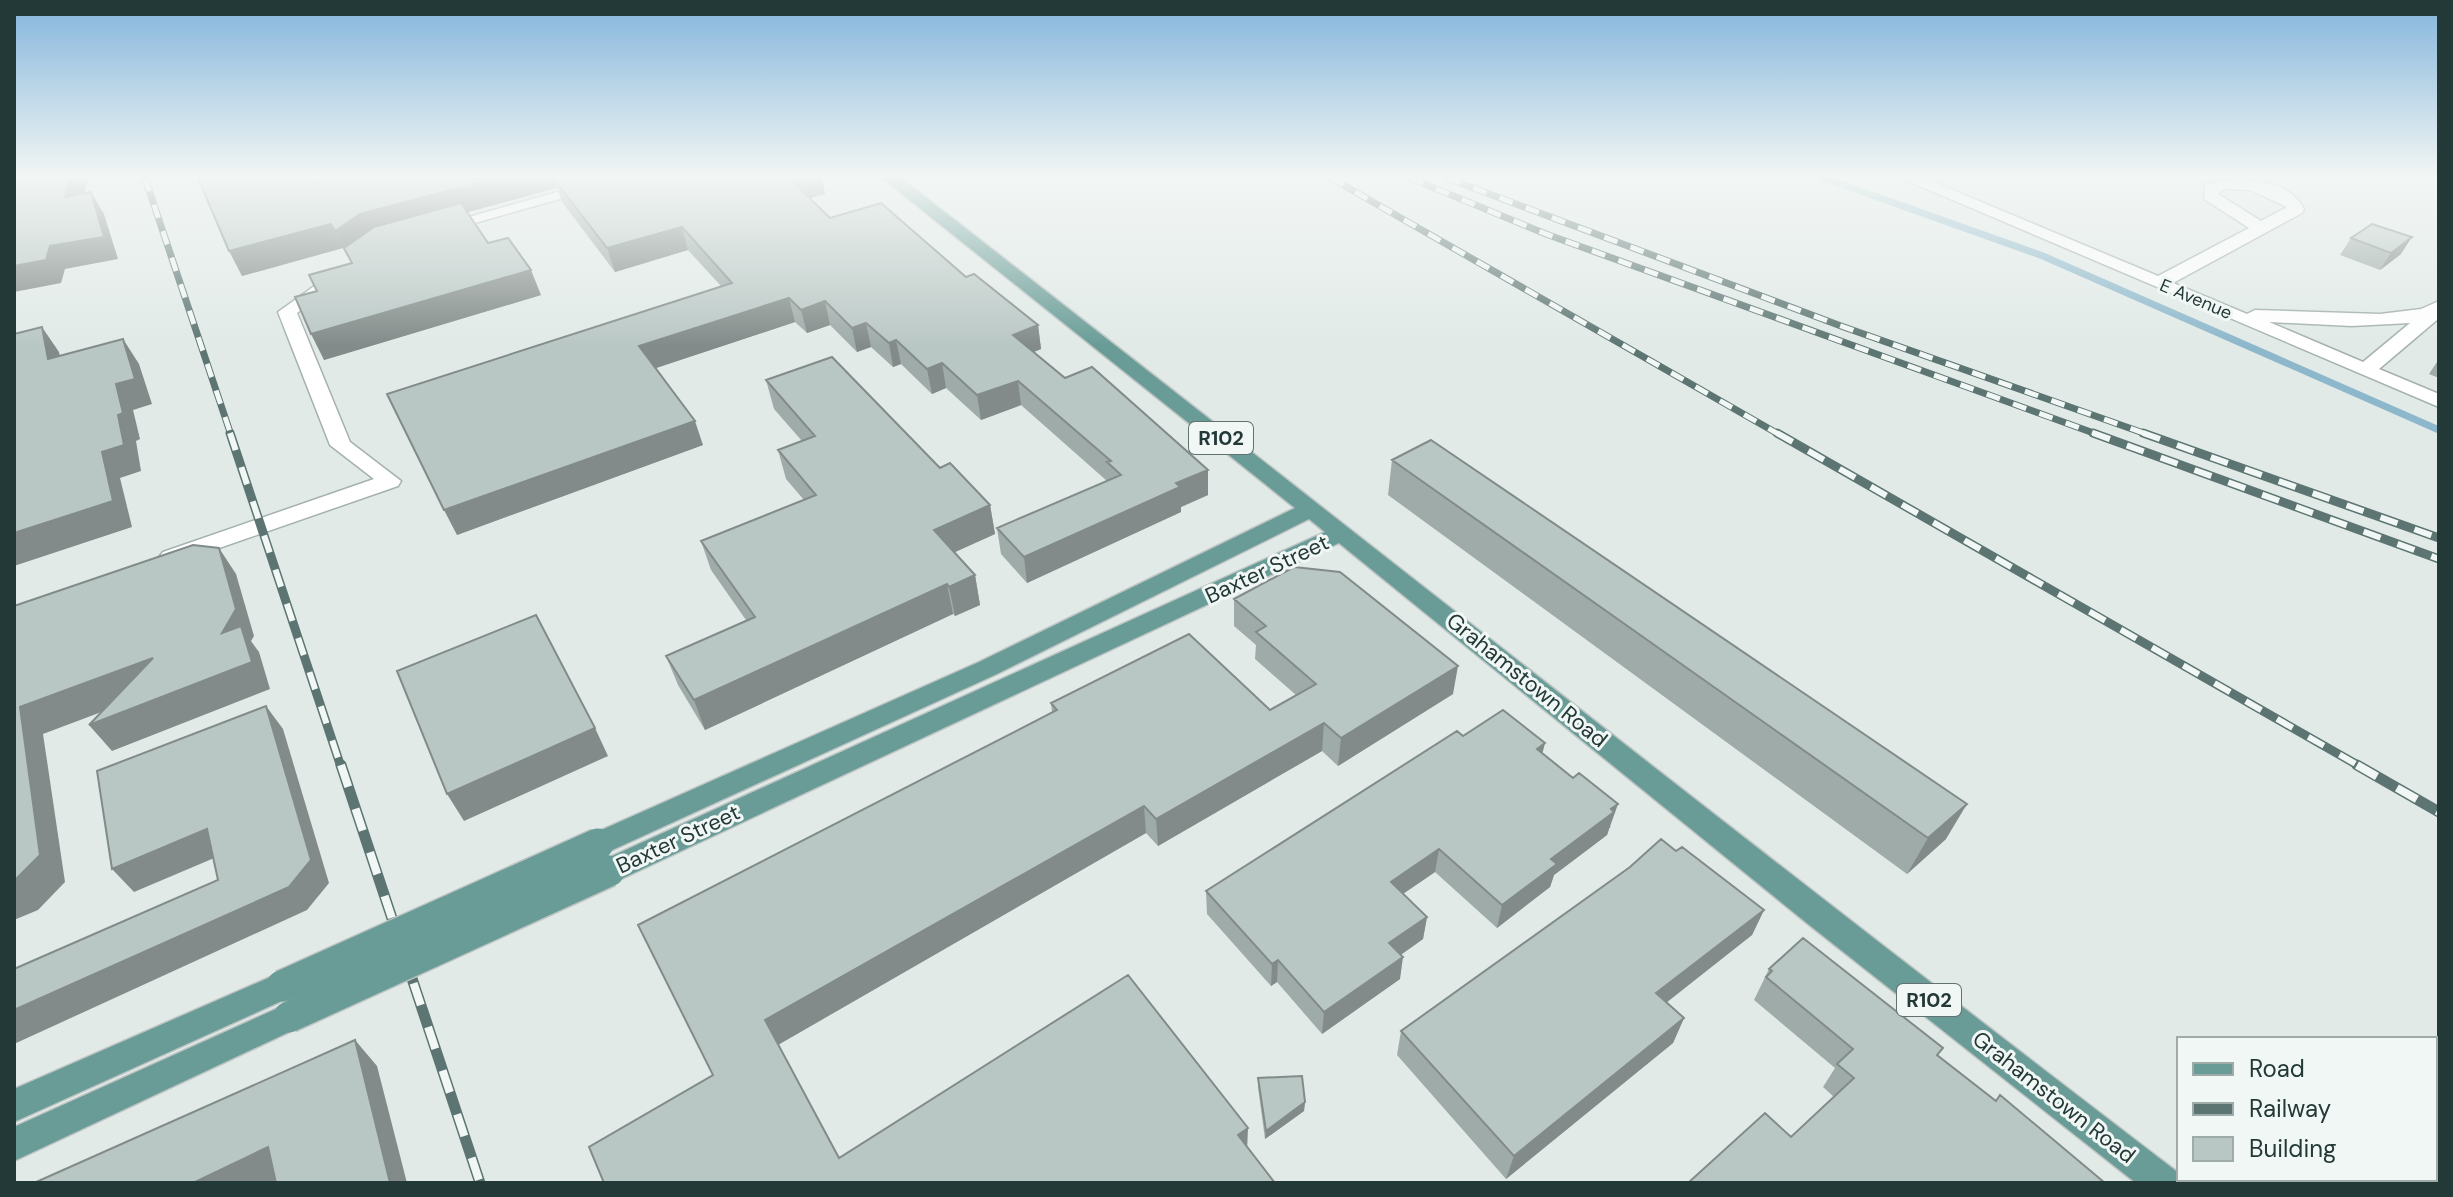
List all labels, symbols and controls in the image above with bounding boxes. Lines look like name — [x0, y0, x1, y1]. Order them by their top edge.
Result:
street label: E Avenue — [2156, 273, 2236, 325]
road number: R102 — [1189, 422, 1253, 454]
street label: Baxter Street — [1200, 528, 1334, 610]
street label: Grahamstown Road — [1441, 606, 1613, 754]
street label: Baxter Street — [611, 798, 745, 880]
road number: R102 — [1897, 984, 1961, 1016]
street label: Grahamstown Road — [1967, 1024, 2141, 1170]
legend — [2177, 1037, 2437, 1181]
text: Road — [2249, 1053, 2305, 1084]
text: Railway — [2249, 1093, 2331, 1124]
text: Building — [2249, 1133, 2336, 1164]

